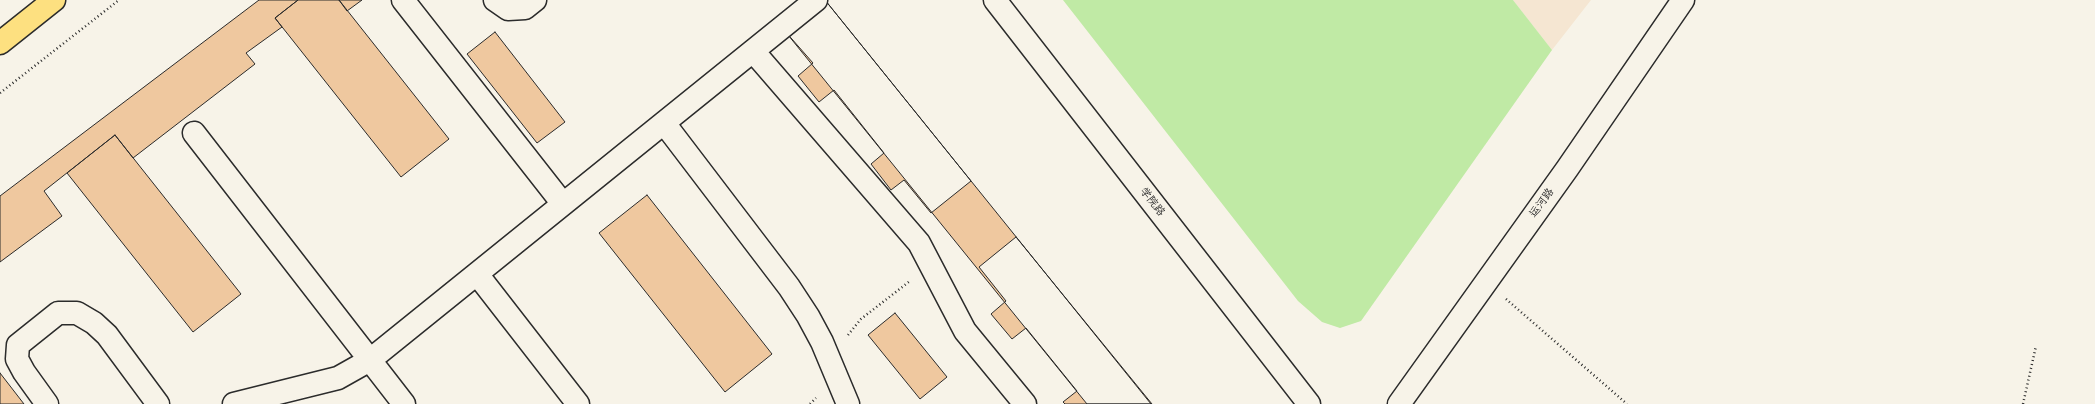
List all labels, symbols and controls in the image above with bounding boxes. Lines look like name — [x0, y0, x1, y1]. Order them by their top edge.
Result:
street label: 学院路 — [1137, 185, 1167, 219]
street label: 运河路 — [1527, 186, 1557, 220]

